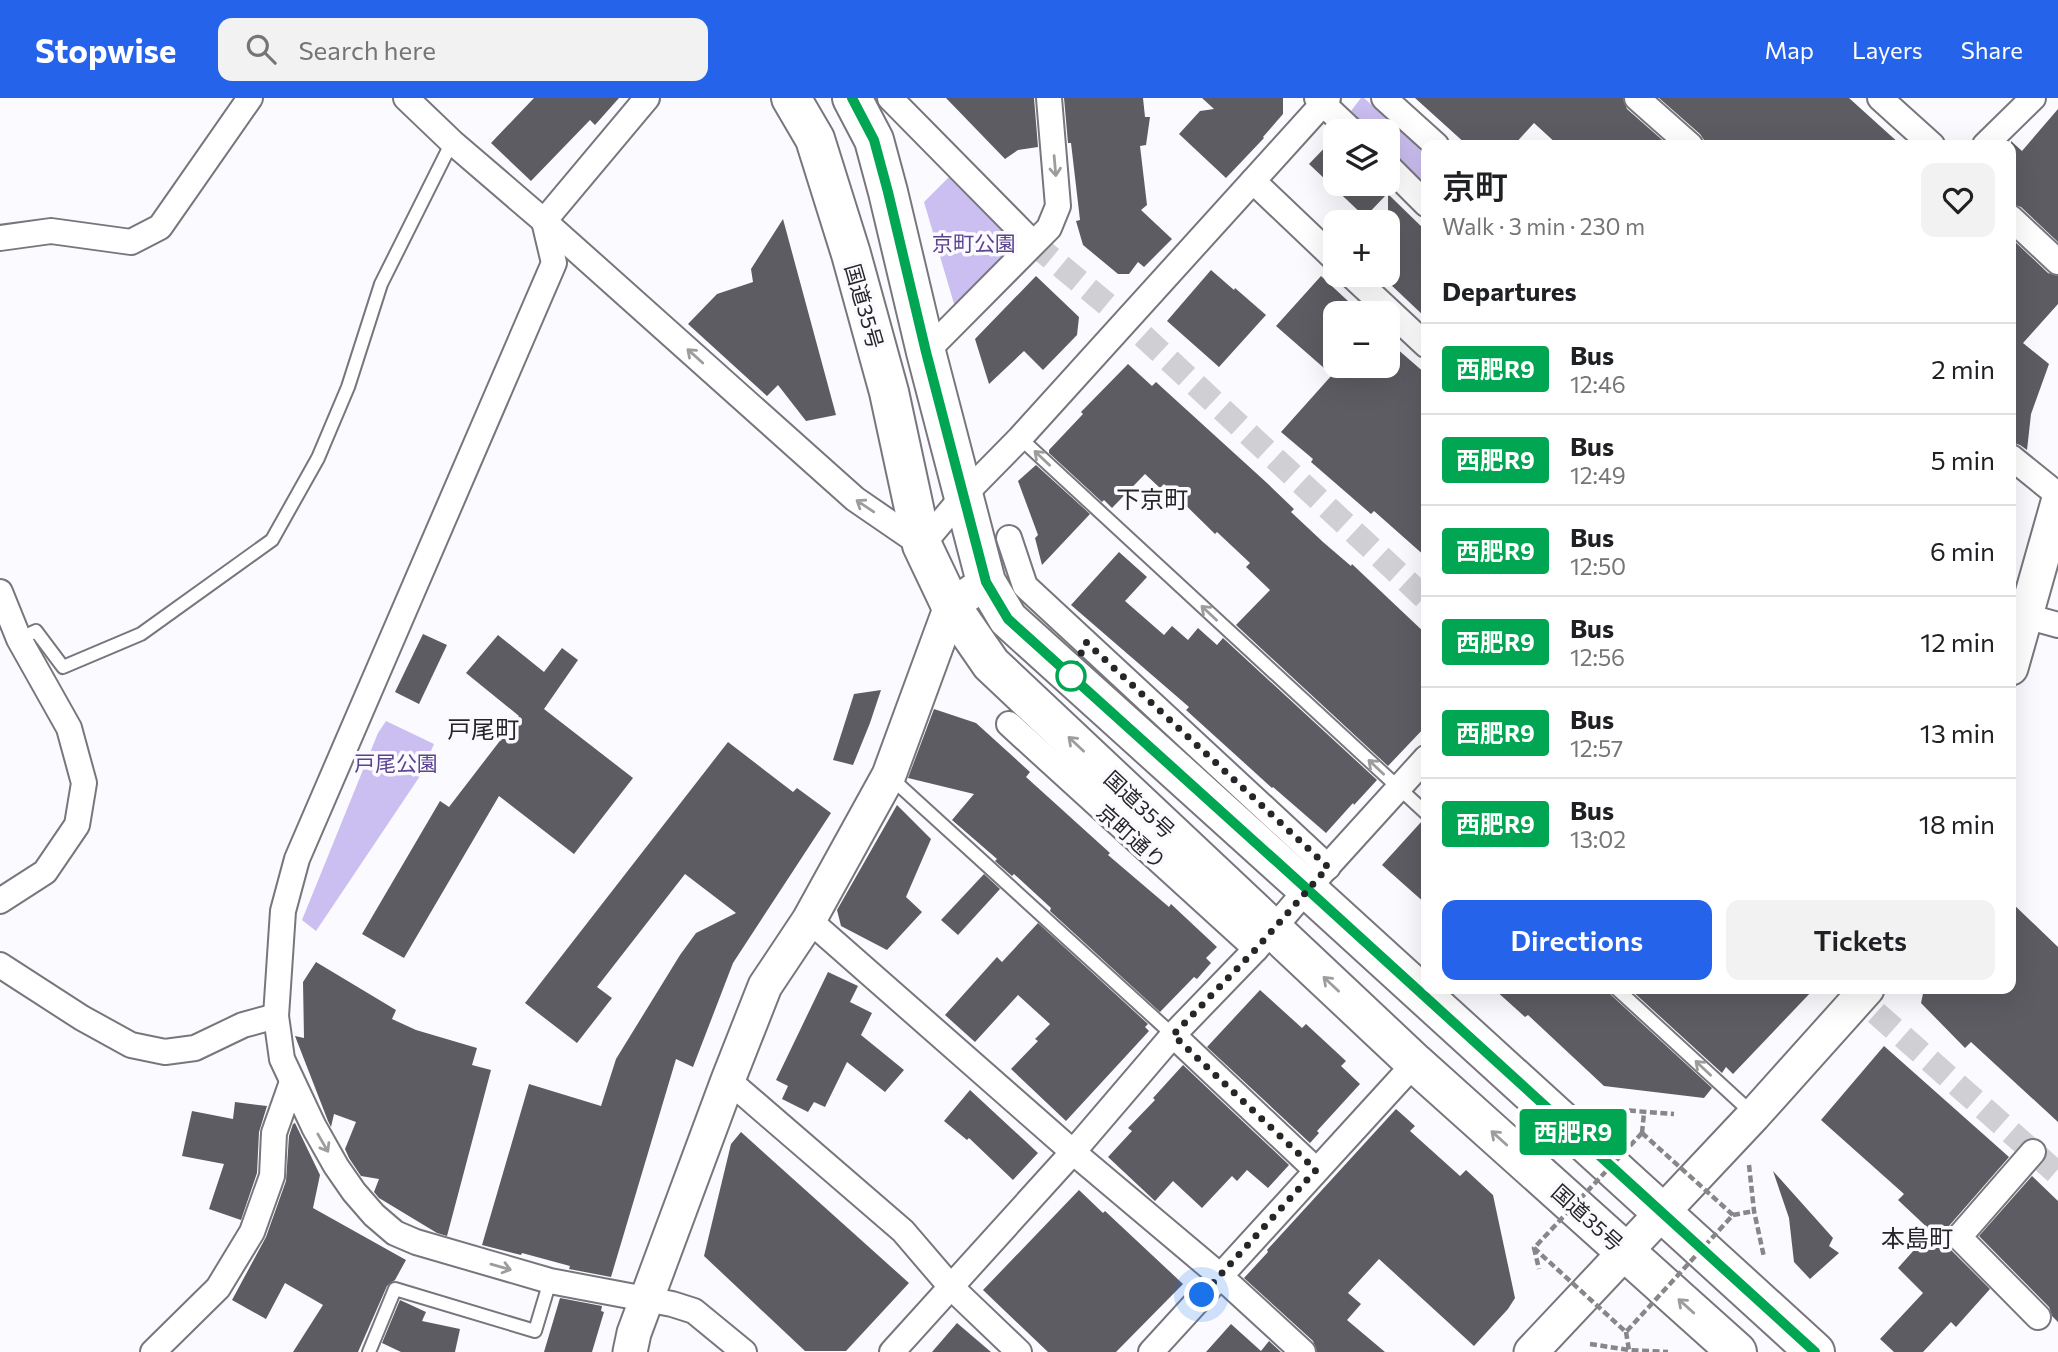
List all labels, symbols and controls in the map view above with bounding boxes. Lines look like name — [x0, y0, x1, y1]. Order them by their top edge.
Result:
search box — [218, 18, 708, 81]
text: Stopwise — [35, 29, 176, 70]
icon: search — [242, 30, 280, 68]
text: Search here — [298, 34, 436, 65]
text: Map — [1765, 35, 1814, 64]
text: Layers — [1852, 35, 1923, 64]
text: Share — [1961, 35, 2023, 64]
map controls — [1323, 119, 1400, 378]
button: layers — [1323, 119, 1400, 196]
one-way arrow — [1049, 154, 1062, 177]
button: heart — [1921, 163, 1995, 237]
text: 京町 — [1442, 165, 1508, 206]
button: + — [1323, 210, 1400, 287]
text: Walk · 3 min · 230 m — [1442, 212, 1645, 240]
park label: 京町公園 — [932, 230, 1016, 255]
street label: 国道35号 — [841, 261, 889, 351]
text: Departures — [1442, 275, 1577, 306]
button: − — [1323, 301, 1400, 378]
text: Bus — [1570, 339, 1614, 370]
one-way arrow — [686, 348, 704, 364]
text: 2 min — [1931, 353, 1995, 384]
text: 西肥R9 — [1456, 354, 1535, 383]
text: 12:46 — [1570, 370, 1626, 398]
text: Bus — [1570, 430, 1614, 461]
text: 5 min — [1931, 444, 1995, 475]
text: 西肥R9 — [1456, 445, 1535, 474]
one-way arrow — [1034, 450, 1051, 467]
text: 12:49 — [1570, 461, 1626, 489]
district label: 下京町 — [1116, 484, 1188, 513]
one-way arrow — [856, 499, 875, 513]
text: Bus — [1570, 521, 1614, 552]
text: 6 min — [1930, 535, 1995, 566]
text: 西肥R9 — [1456, 536, 1535, 565]
text: 12:50 — [1570, 552, 1626, 580]
one-way arrow — [1200, 605, 1218, 621]
text: Bus — [1570, 612, 1614, 643]
text: 12 min — [1920, 626, 1995, 657]
text: 西肥R9 — [1456, 627, 1535, 656]
text: 12:56 — [1570, 643, 1625, 671]
unlabelled marker — [1056, 661, 1086, 691]
text: Bus — [1570, 703, 1614, 734]
district label: 戸尾町 — [447, 714, 519, 743]
text: 13 min — [1920, 717, 1995, 748]
text: 西肥R9 — [1456, 718, 1535, 747]
text: 12:57 — [1570, 734, 1623, 762]
one-way arrow — [1068, 736, 1085, 753]
park label: 戸尾公園 — [354, 750, 438, 775]
one-way arrow — [1368, 759, 1385, 776]
street label: 国道35号 — [1100, 765, 1180, 843]
text: Bus — [1570, 794, 1614, 825]
street label: 京町通り — [1092, 799, 1172, 873]
text: 18 min — [1919, 808, 1995, 839]
text: 西肥R9 — [1456, 809, 1535, 838]
text: 13:02 — [1570, 825, 1626, 853]
button: Directions — [1442, 900, 1712, 980]
button: Tickets — [1726, 900, 1995, 980]
one-way arrow — [1323, 976, 1340, 993]
one-way arrow — [1695, 1060, 1712, 1077]
line badge: 西肥R9 — [1524, 1109, 1622, 1155]
text: 西肥R9 — [1534, 1117, 1612, 1146]
one-way arrow — [1490, 1130, 1508, 1146]
one-way arrow — [317, 1132, 330, 1153]
street label: 国道35号 — [1547, 1179, 1629, 1255]
district label: 本島町 — [1881, 1223, 1953, 1252]
one-way arrow — [490, 1261, 512, 1274]
your location — [1184, 1277, 1219, 1312]
one-way arrow — [1677, 1298, 1695, 1314]

